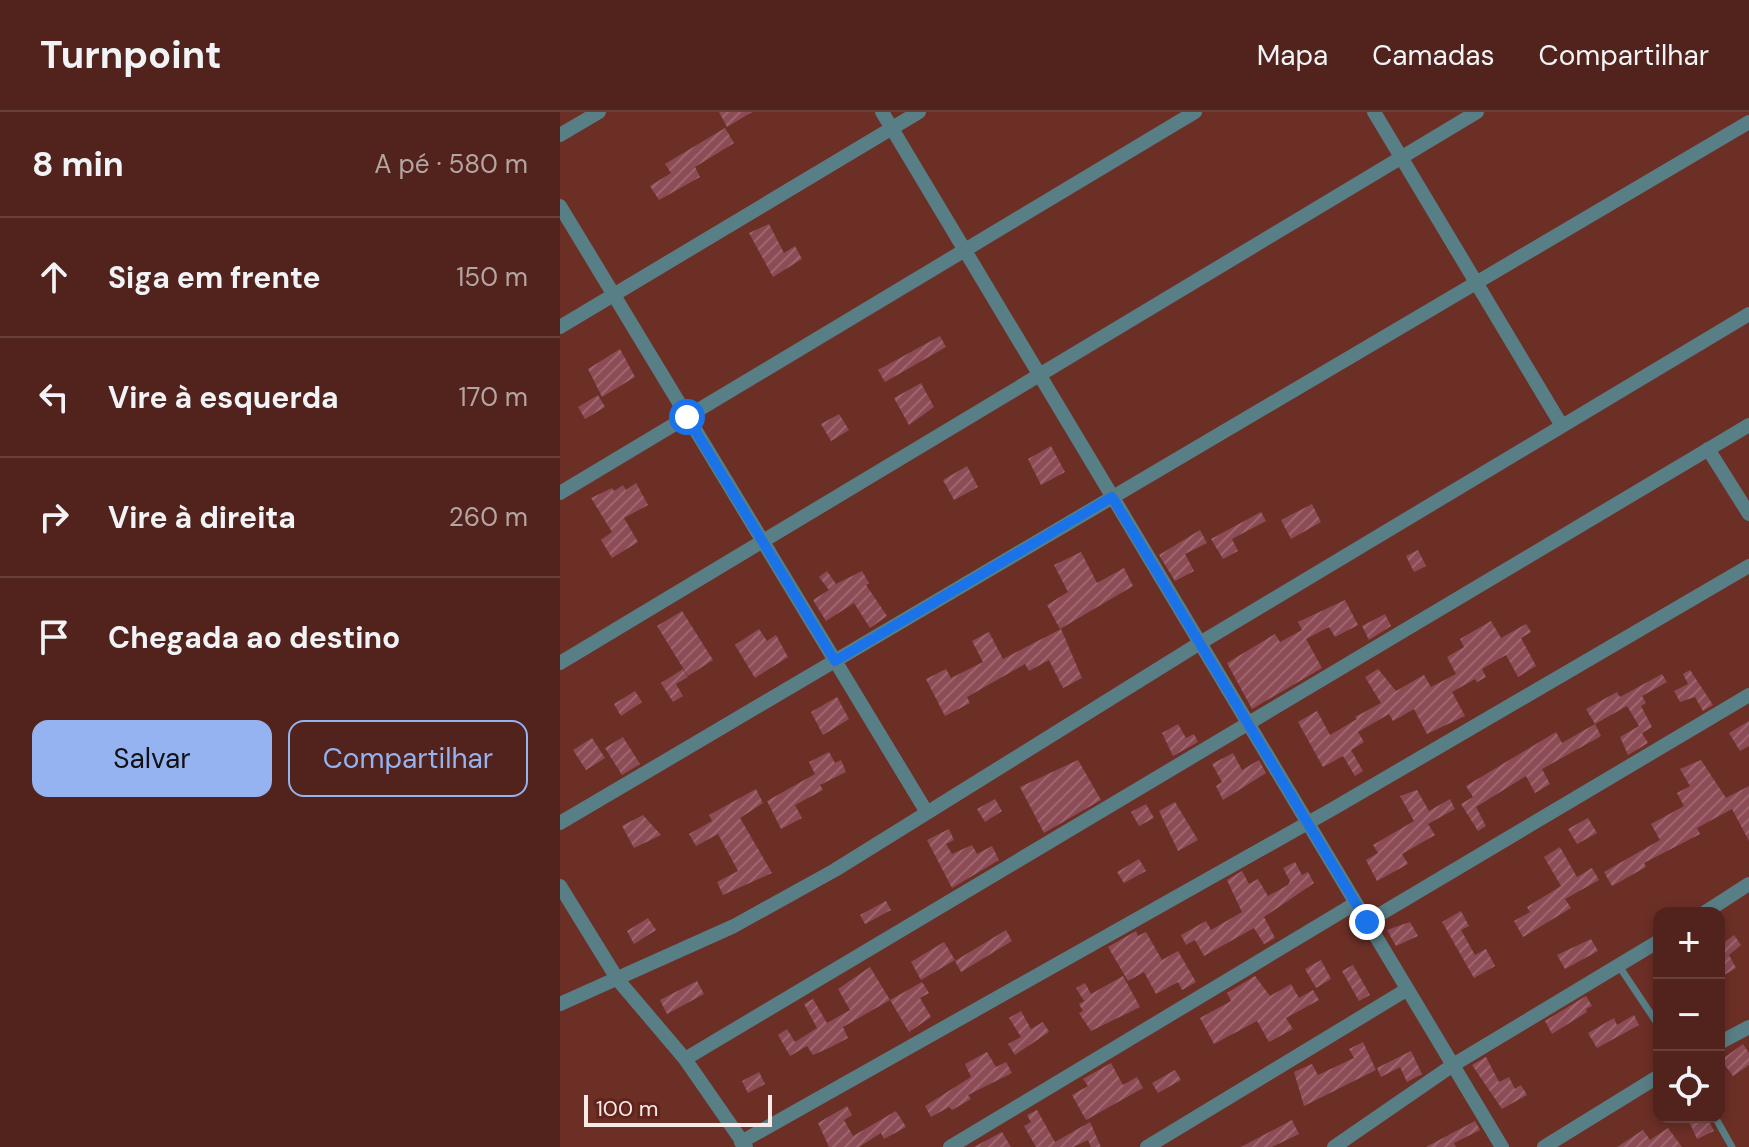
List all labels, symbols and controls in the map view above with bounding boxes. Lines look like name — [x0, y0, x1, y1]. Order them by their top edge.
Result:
text: Turnpoint — [40, 30, 222, 80]
text: Mapa — [1257, 37, 1328, 74]
text: Camadas — [1372, 37, 1495, 74]
text: Compartilhar — [1539, 37, 1709, 74]
text: 8 min — [32, 142, 124, 187]
text: A pé · 580 m — [374, 147, 528, 181]
icon: ahead — [32, 255, 76, 299]
text: Siga em frente — [108, 258, 321, 297]
text: 150 m — [456, 260, 528, 294]
icon: left — [32, 375, 76, 419]
text: Vire à esquerda — [108, 378, 339, 417]
text: 170 m — [459, 380, 528, 414]
route start — [669, 399, 705, 435]
icon: right — [32, 495, 76, 539]
text: Vire à direita — [108, 498, 296, 537]
text: 260 m — [449, 500, 528, 534]
icon: arrive — [32, 615, 76, 659]
text: Chegada ao destino — [108, 618, 400, 657]
button: Salvar — [32, 720, 272, 797]
button: Compartilhar — [288, 720, 528, 797]
route end — [1349, 904, 1385, 940]
map controls — [1653, 907, 1725, 1123]
button: + — [1653, 907, 1725, 979]
button: − — [1653, 979, 1725, 1051]
button: locate — [1653, 1051, 1725, 1123]
scale bar — [584, 1091, 772, 1127]
text: 100 m — [596, 1094, 658, 1123]

